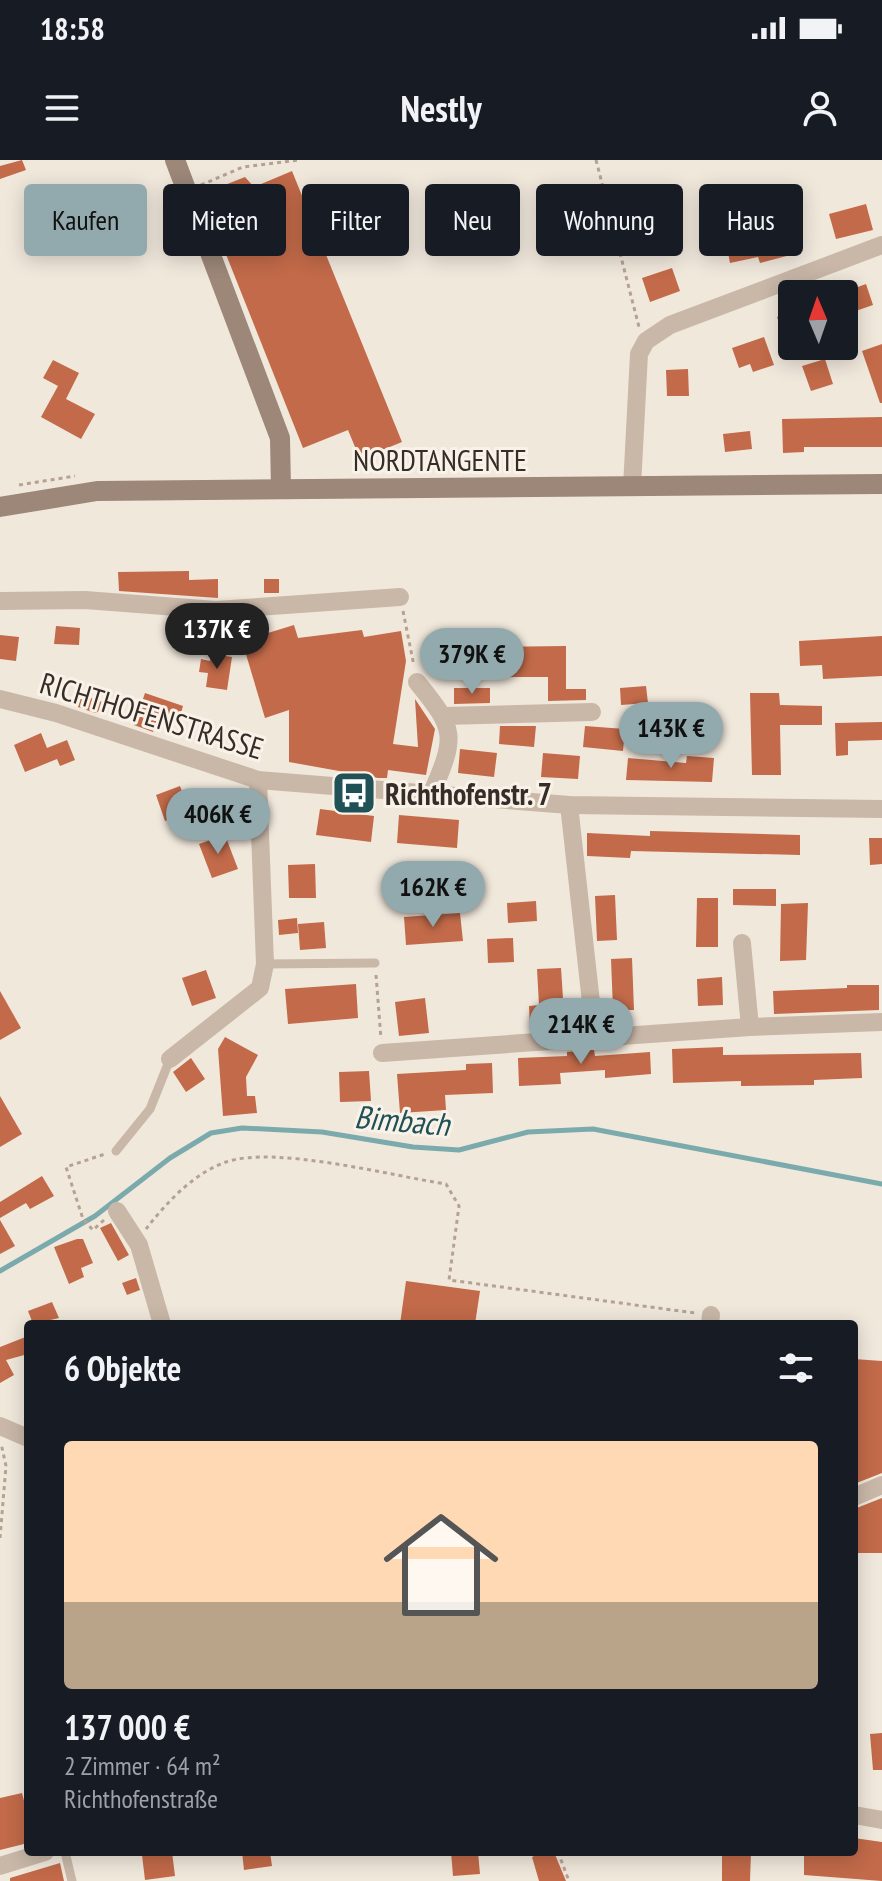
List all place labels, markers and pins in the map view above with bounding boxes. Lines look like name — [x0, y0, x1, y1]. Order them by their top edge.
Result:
pin: 137K € — [152, 603, 282, 671]
pin: 379K € — [407, 628, 537, 696]
pin: 143K € — [606, 702, 736, 770]
bus stop icon: Richthofenstr. 7 — [330, 769, 378, 817]
place label: Richthofenstr. 7 — [385, 774, 552, 813]
pin: 406K € — [153, 788, 283, 856]
pin: 162K € — [368, 861, 498, 929]
pin: 214K € — [516, 998, 646, 1066]

